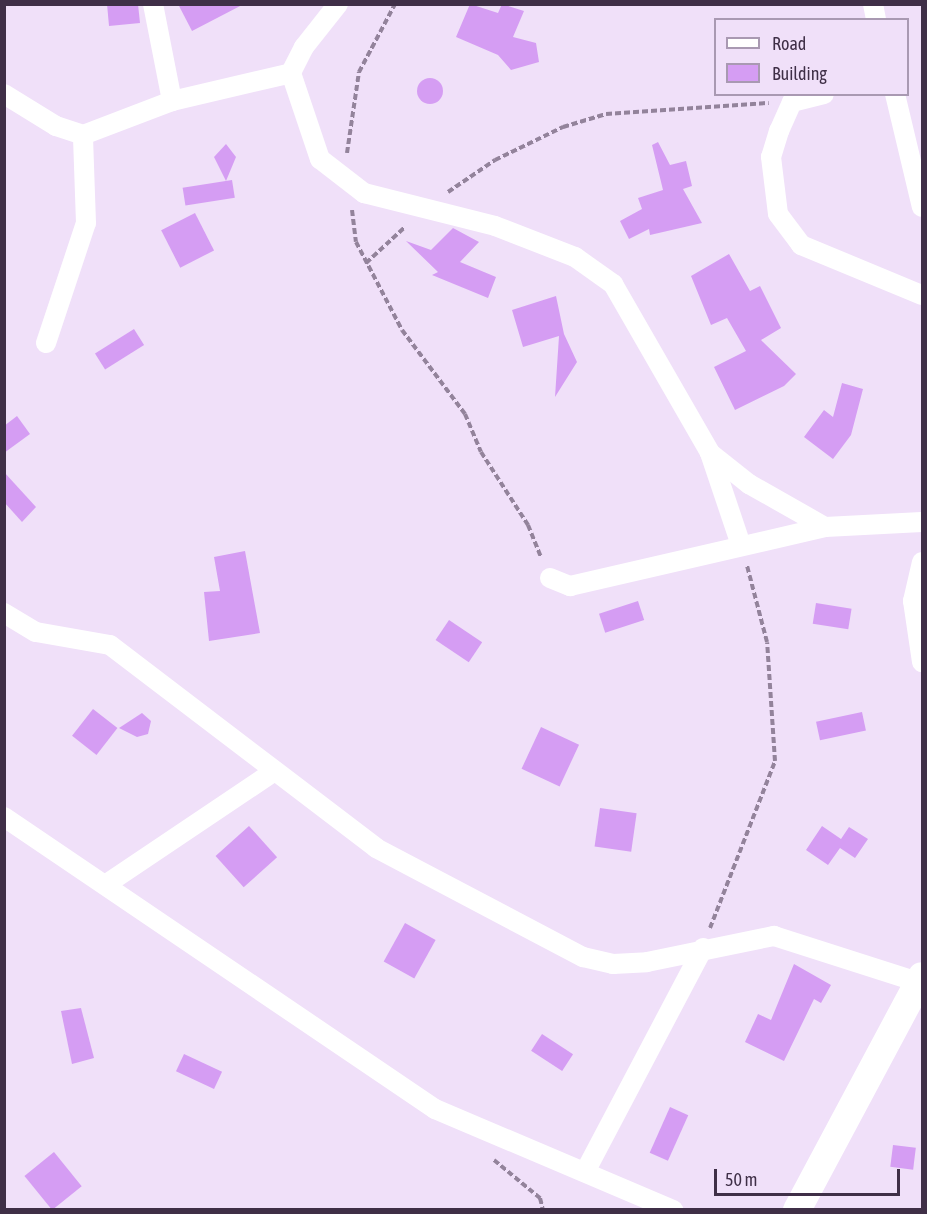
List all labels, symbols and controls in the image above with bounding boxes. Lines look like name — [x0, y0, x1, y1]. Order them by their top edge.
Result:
legend — [714, 18, 909, 96]
text: Road — [772, 33, 806, 54]
text: Building — [772, 63, 827, 84]
scale bar — [717, 1157, 903, 1195]
text: 50 m — [725, 1169, 757, 1190]

